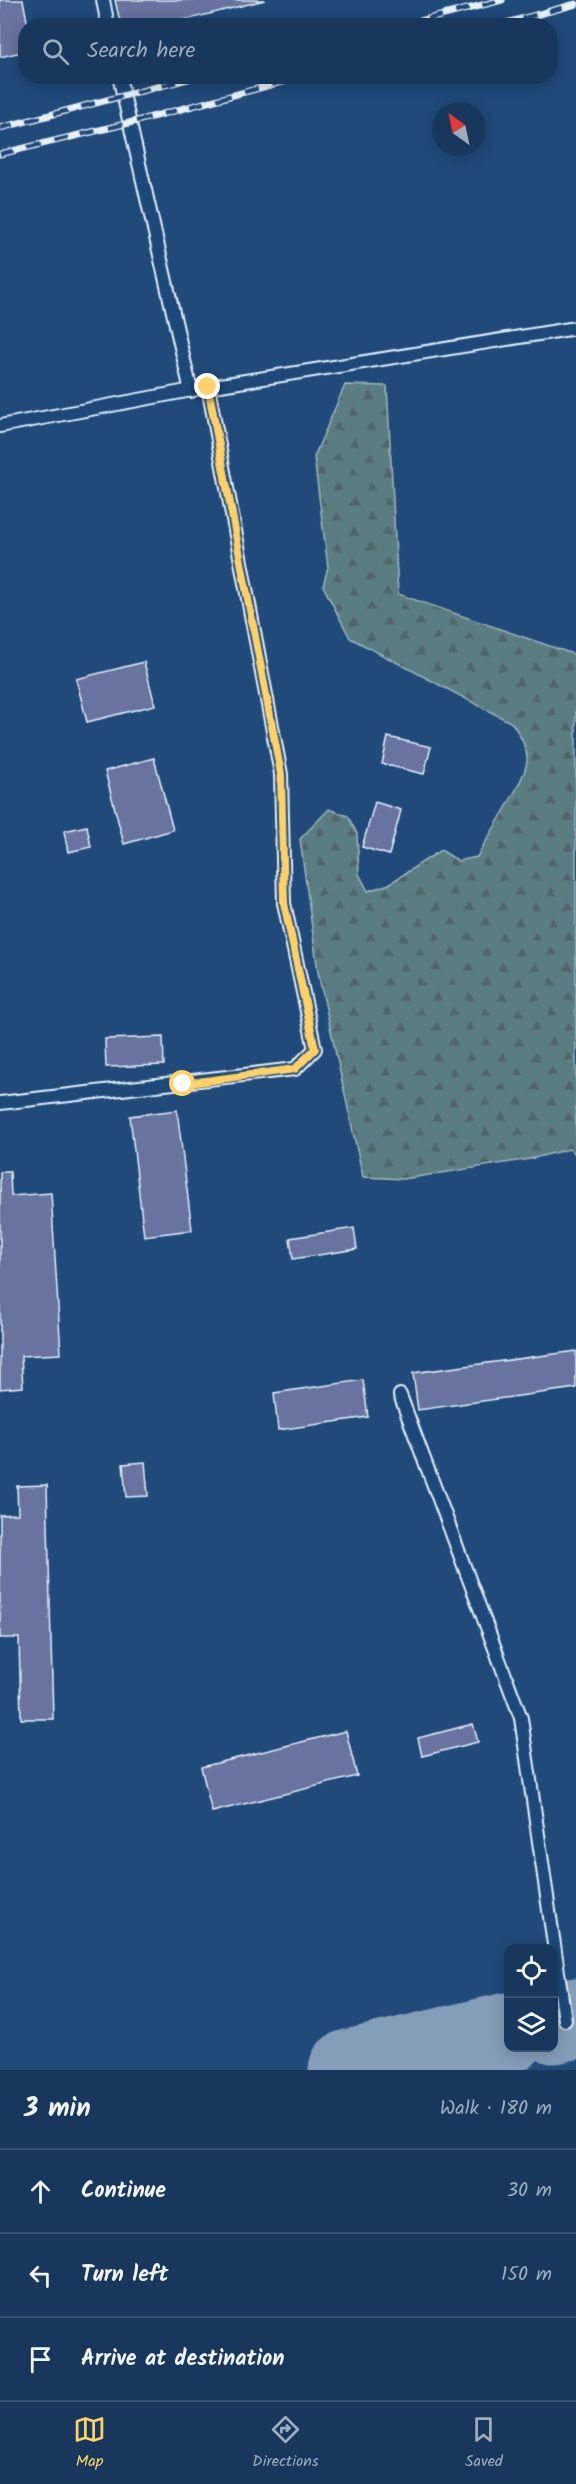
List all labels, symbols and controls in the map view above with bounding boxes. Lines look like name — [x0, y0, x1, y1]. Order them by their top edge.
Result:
search box — [18, 18, 558, 84]
text: Search here — [87, 34, 195, 69]
icon: search — [39, 35, 72, 68]
north arrow — [432, 102, 486, 156]
route end — [194, 373, 220, 399]
route start — [169, 1070, 195, 1096]
map controls — [504, 1944, 558, 2052]
button: locate — [504, 1944, 558, 1998]
button: layers — [504, 1998, 558, 2052]
text: 3 min — [24, 2088, 91, 2130]
text: Walk · 180 m — [440, 2093, 552, 2125]
text: Continue — [81, 2174, 166, 2209]
icon: ahead — [24, 2175, 57, 2208]
text: 30 m — [507, 2175, 552, 2207]
text: Turn left — [81, 2258, 168, 2293]
icon: left — [24, 2259, 57, 2292]
text: 150 m — [501, 2259, 552, 2291]
text: Arrive at destination — [81, 2342, 284, 2377]
icon: arrive — [24, 2343, 57, 2376]
tab: Map — [73, 2413, 106, 2474]
tab: Directions — [252, 2413, 319, 2474]
tab: Saved — [465, 2413, 503, 2474]

